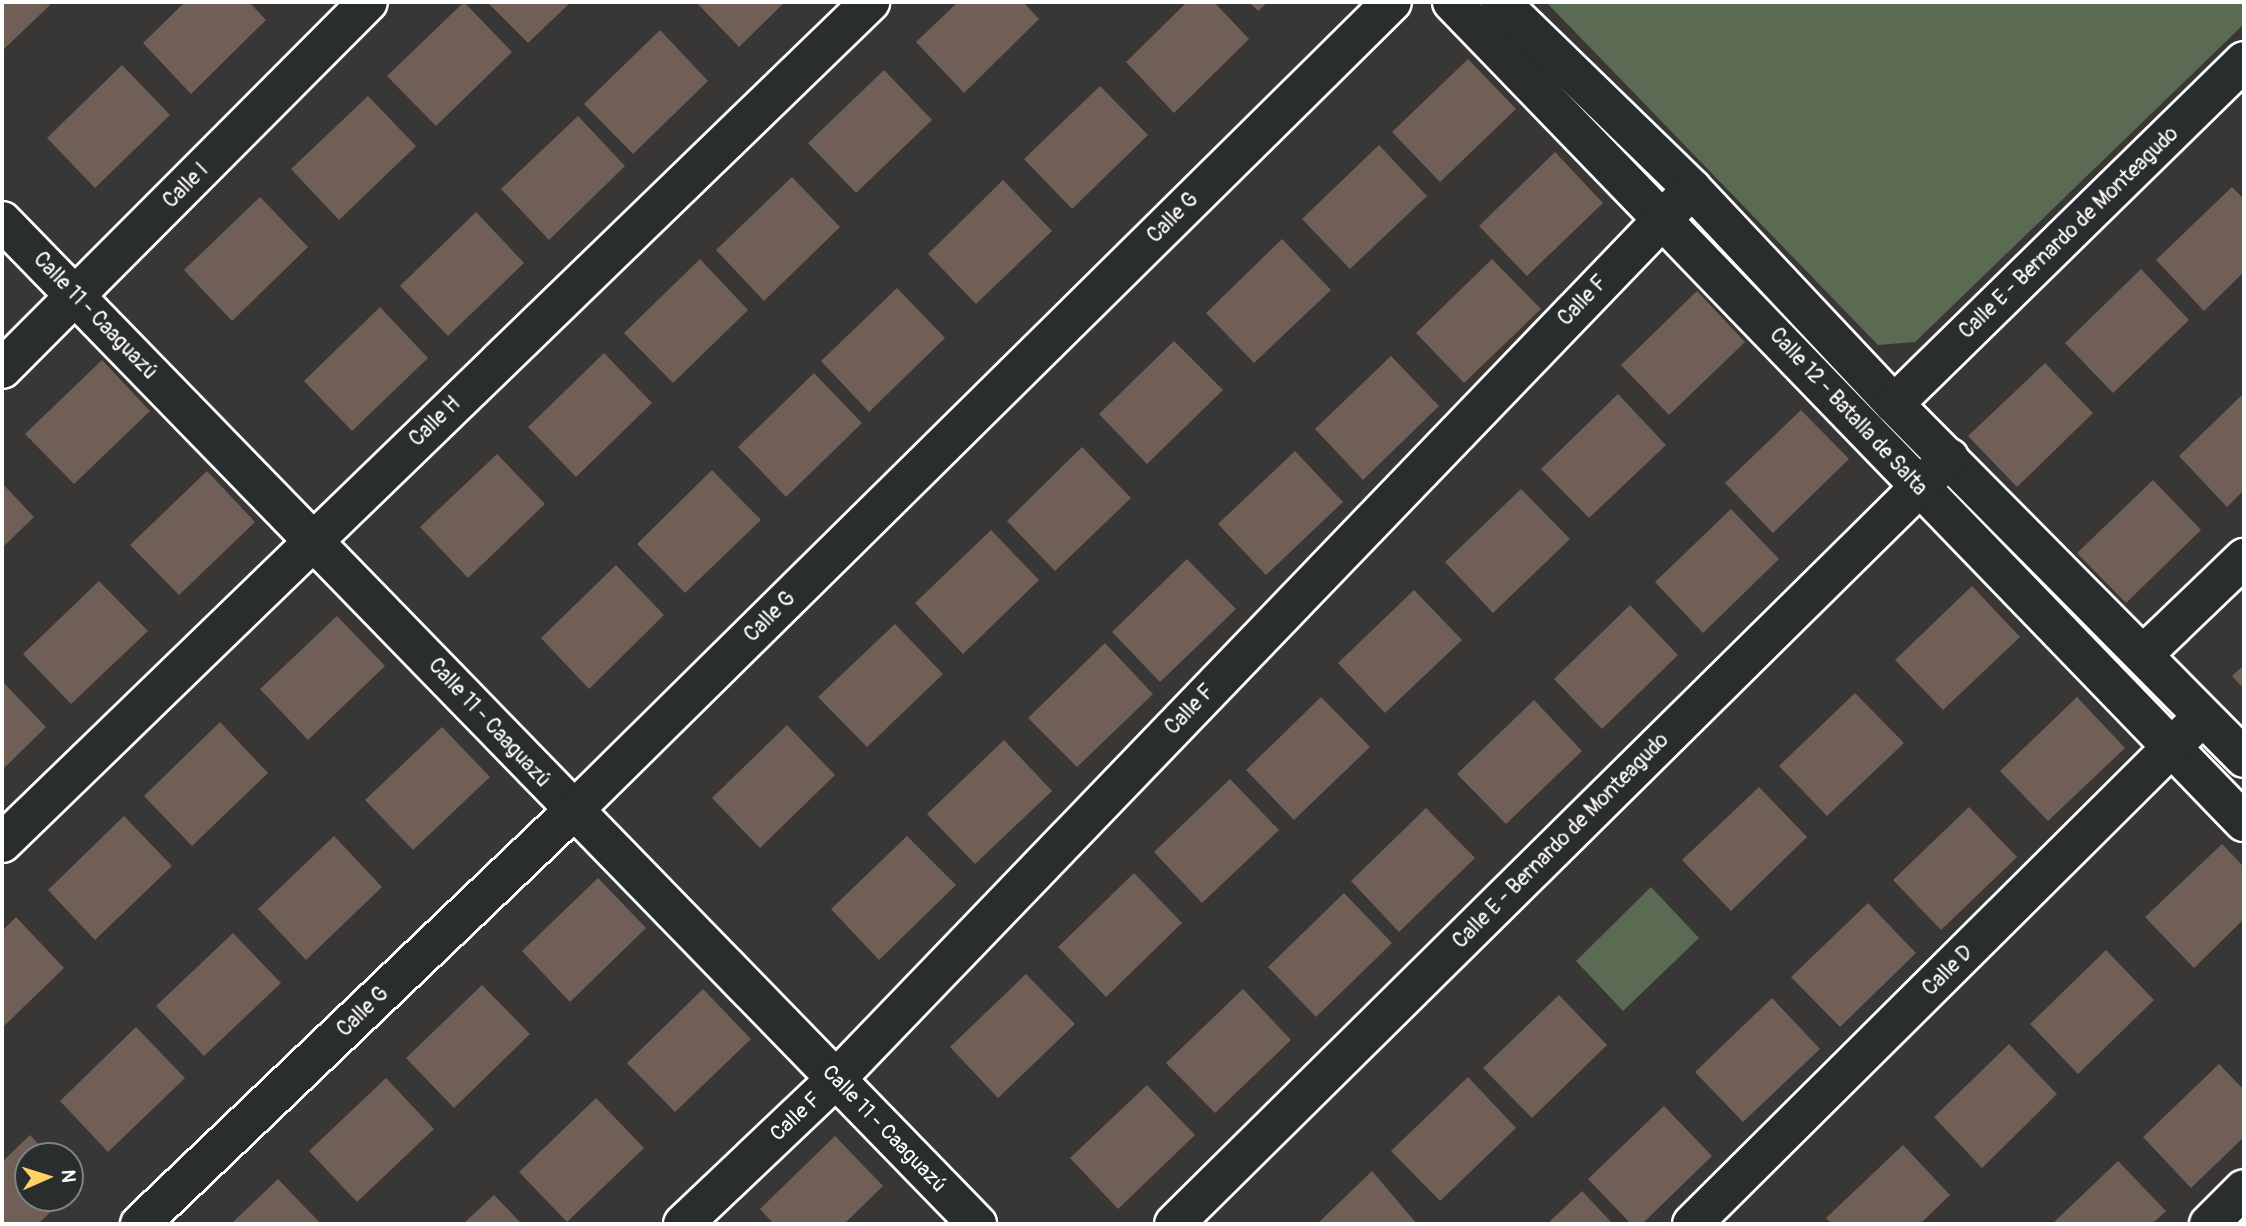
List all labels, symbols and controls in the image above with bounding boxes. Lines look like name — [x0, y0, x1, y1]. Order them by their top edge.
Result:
street label: Calle E - Bernardo de Monteagudo — [1954, 122, 2184, 344]
street label: Calle I — [158, 158, 214, 214]
street label: Calle G — [1142, 187, 1204, 249]
street label: Calle 11 - Caaguazú — [28, 247, 162, 385]
street label: Calle F — [1553, 271, 1613, 331]
street label: Calle 12 - Batalla de Salta — [1764, 323, 1932, 501]
street label: Calle H — [404, 392, 466, 452]
street label: Calle G — [739, 586, 801, 648]
street label: Calle 11 - Caaguazú — [423, 653, 555, 793]
street label: Calle F — [1160, 680, 1220, 740]
street label: Calle E - Bernardo de Monteagudo — [1448, 728, 1674, 954]
street label: Calle D — [1918, 941, 1978, 1001]
street label: Calle G — [332, 982, 394, 1042]
street label: Calle 11 - Caaguazú — [817, 1060, 951, 1198]
street label: Calle F — [765, 1087, 827, 1147]
north arrow — [14, 1142, 84, 1212]
text: N — [56, 1169, 80, 1183]

